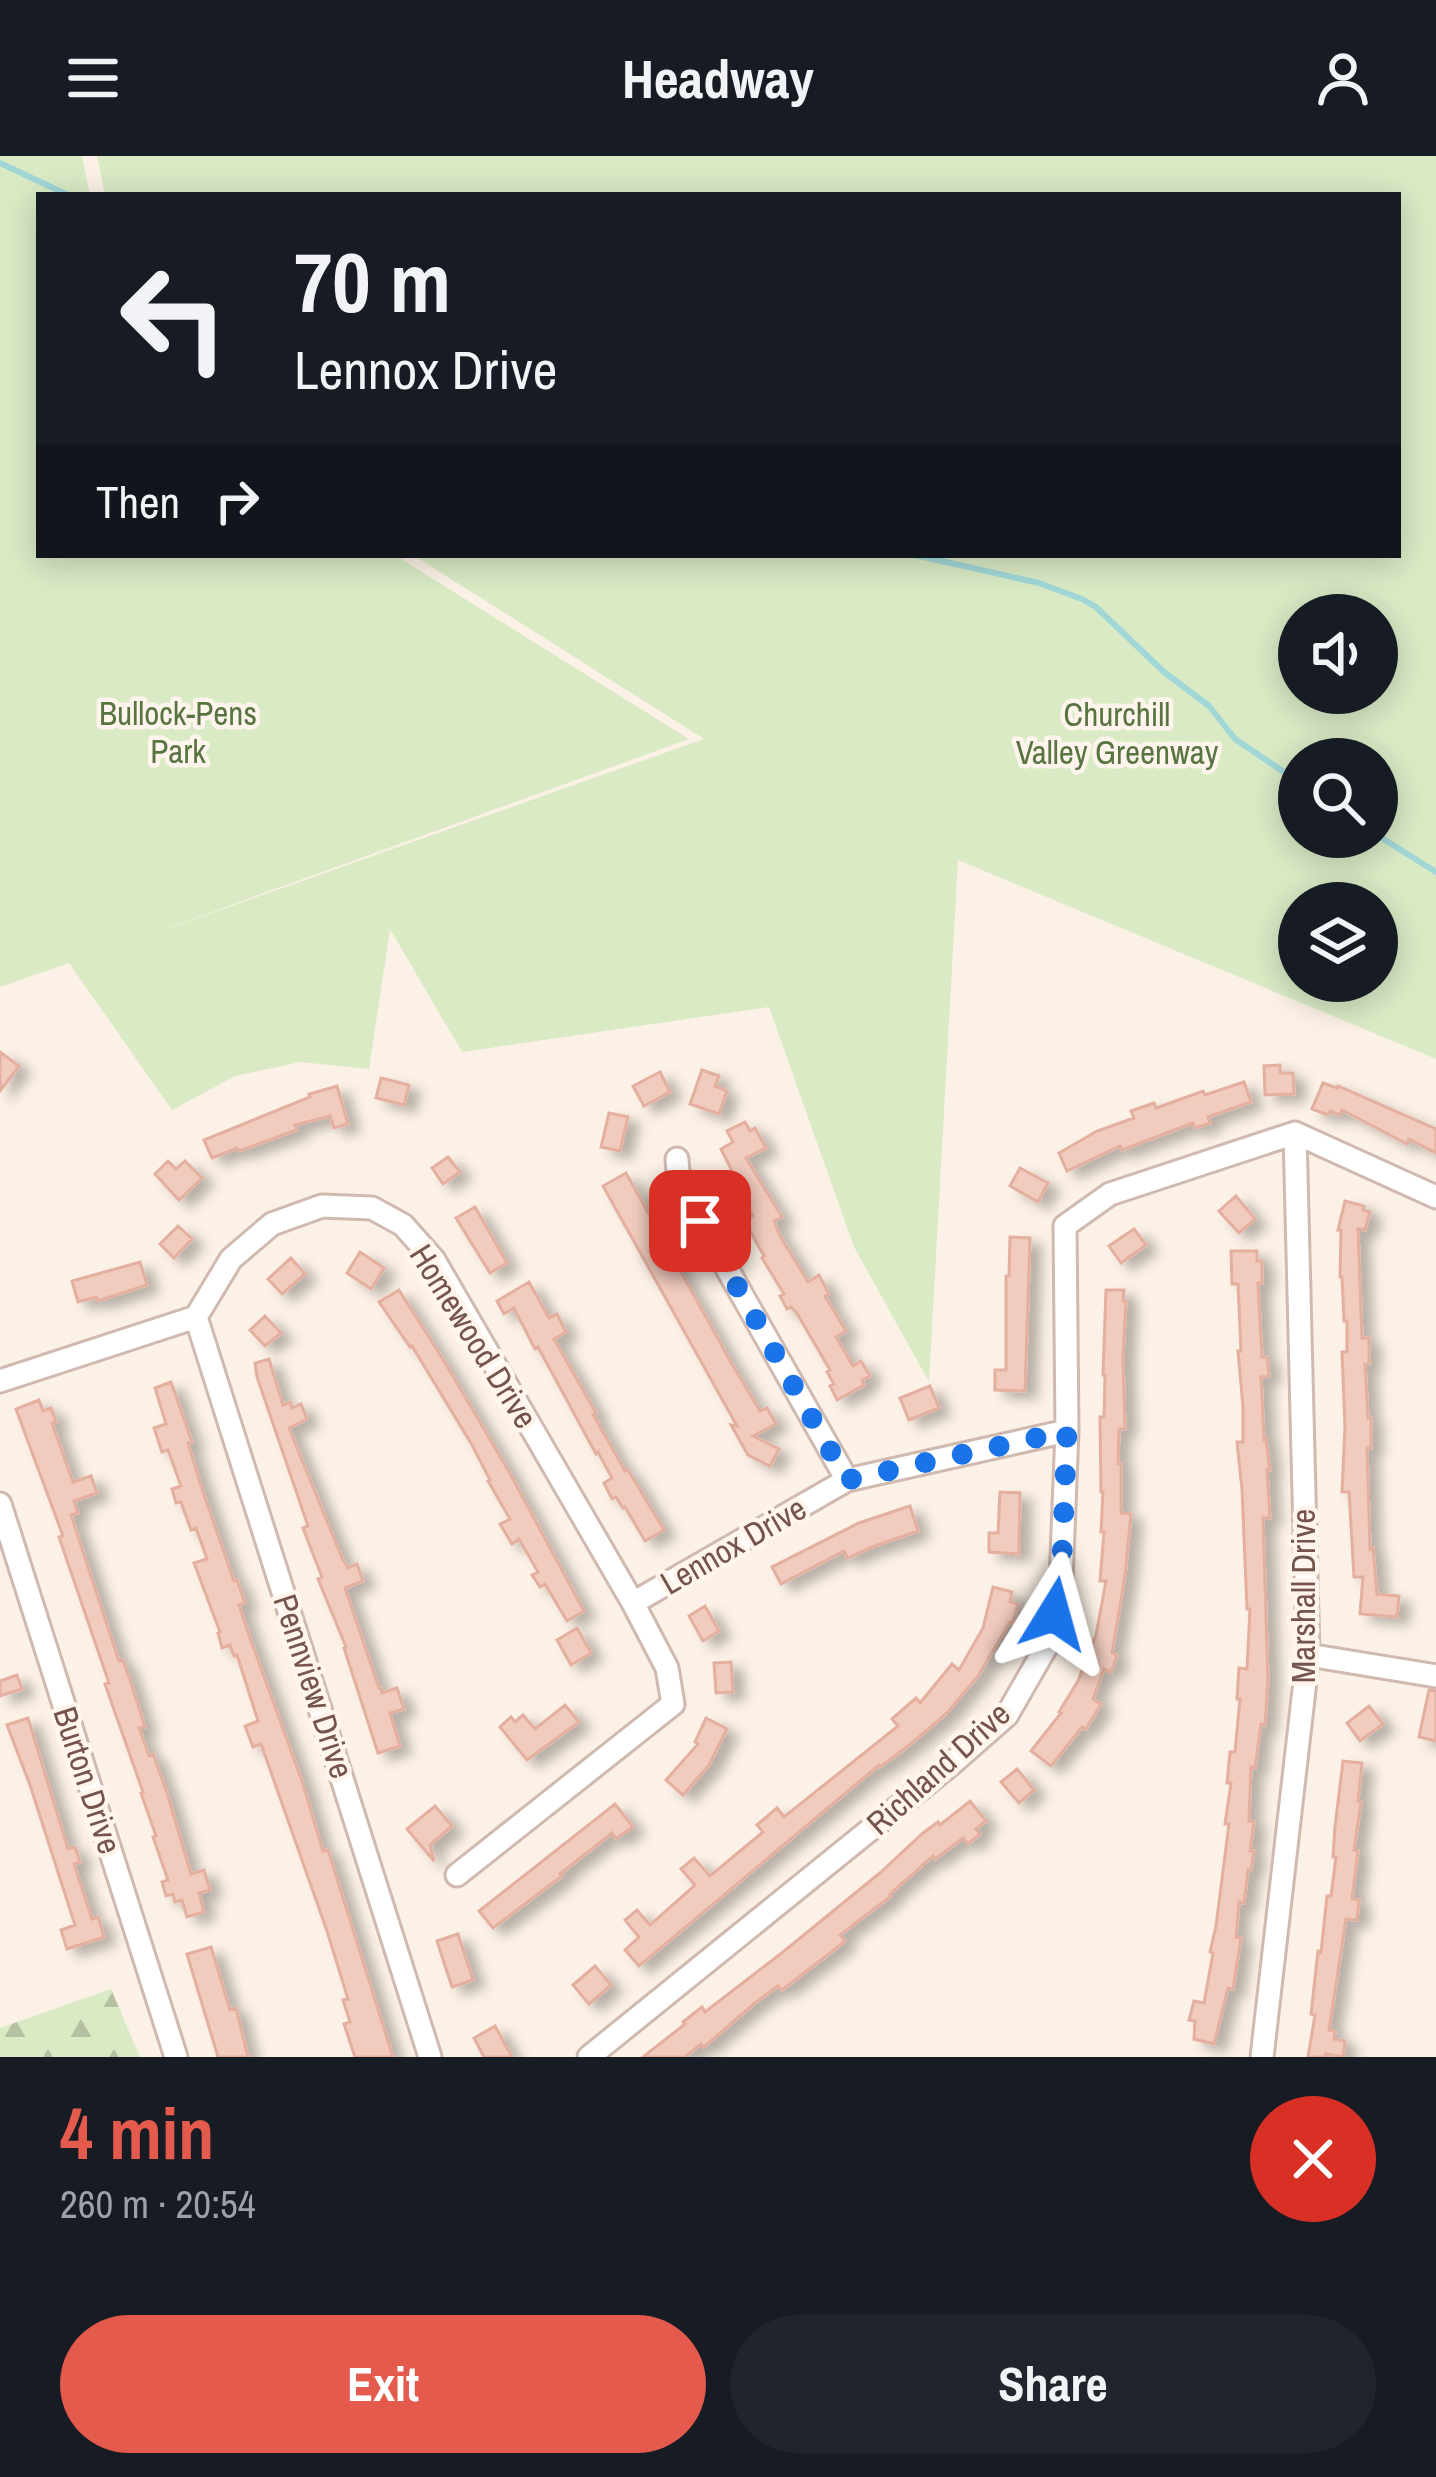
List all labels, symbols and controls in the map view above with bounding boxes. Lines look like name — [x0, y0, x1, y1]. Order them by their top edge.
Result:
text: Headway — [622, 42, 814, 115]
icon: menu — [60, 45, 126, 111]
icon: person — [1310, 45, 1376, 111]
text: 70 m — [294, 225, 451, 338]
icon: left — [96, 240, 252, 396]
text: Lennox Drive — [294, 333, 557, 406]
icon: right — [204, 468, 270, 534]
text: Then — [96, 471, 180, 532]
map controls — [1278, 594, 1398, 1002]
button: sound — [1278, 594, 1398, 714]
park label: Bullock-Pens Park — [99, 691, 257, 773]
park label: Churchill Valley Greenway — [1016, 692, 1219, 774]
button: search — [1278, 738, 1398, 858]
button: layers — [1278, 882, 1398, 1002]
pin — [649, 1170, 751, 1272]
icon: arrive — [667, 1188, 733, 1254]
street label: Homewood Drive — [400, 1236, 548, 1436]
street label: Lennox Drive — [652, 1486, 814, 1604]
street label: Marshall Drive — [1281, 1509, 1325, 1683]
position arrow — [991, 1551, 1117, 1677]
street label: Pennview Drive — [264, 1588, 364, 1784]
street label: Richland Drive — [857, 1692, 1019, 1844]
street label: Burton Drive — [44, 1701, 132, 1859]
text: 4 min — [60, 2084, 214, 2181]
button: close — [1250, 2096, 1376, 2222]
text: 260 m · 20:54 — [60, 2178, 256, 2230]
button: Exit — [60, 2315, 706, 2453]
button: Share — [730, 2315, 1376, 2453]

